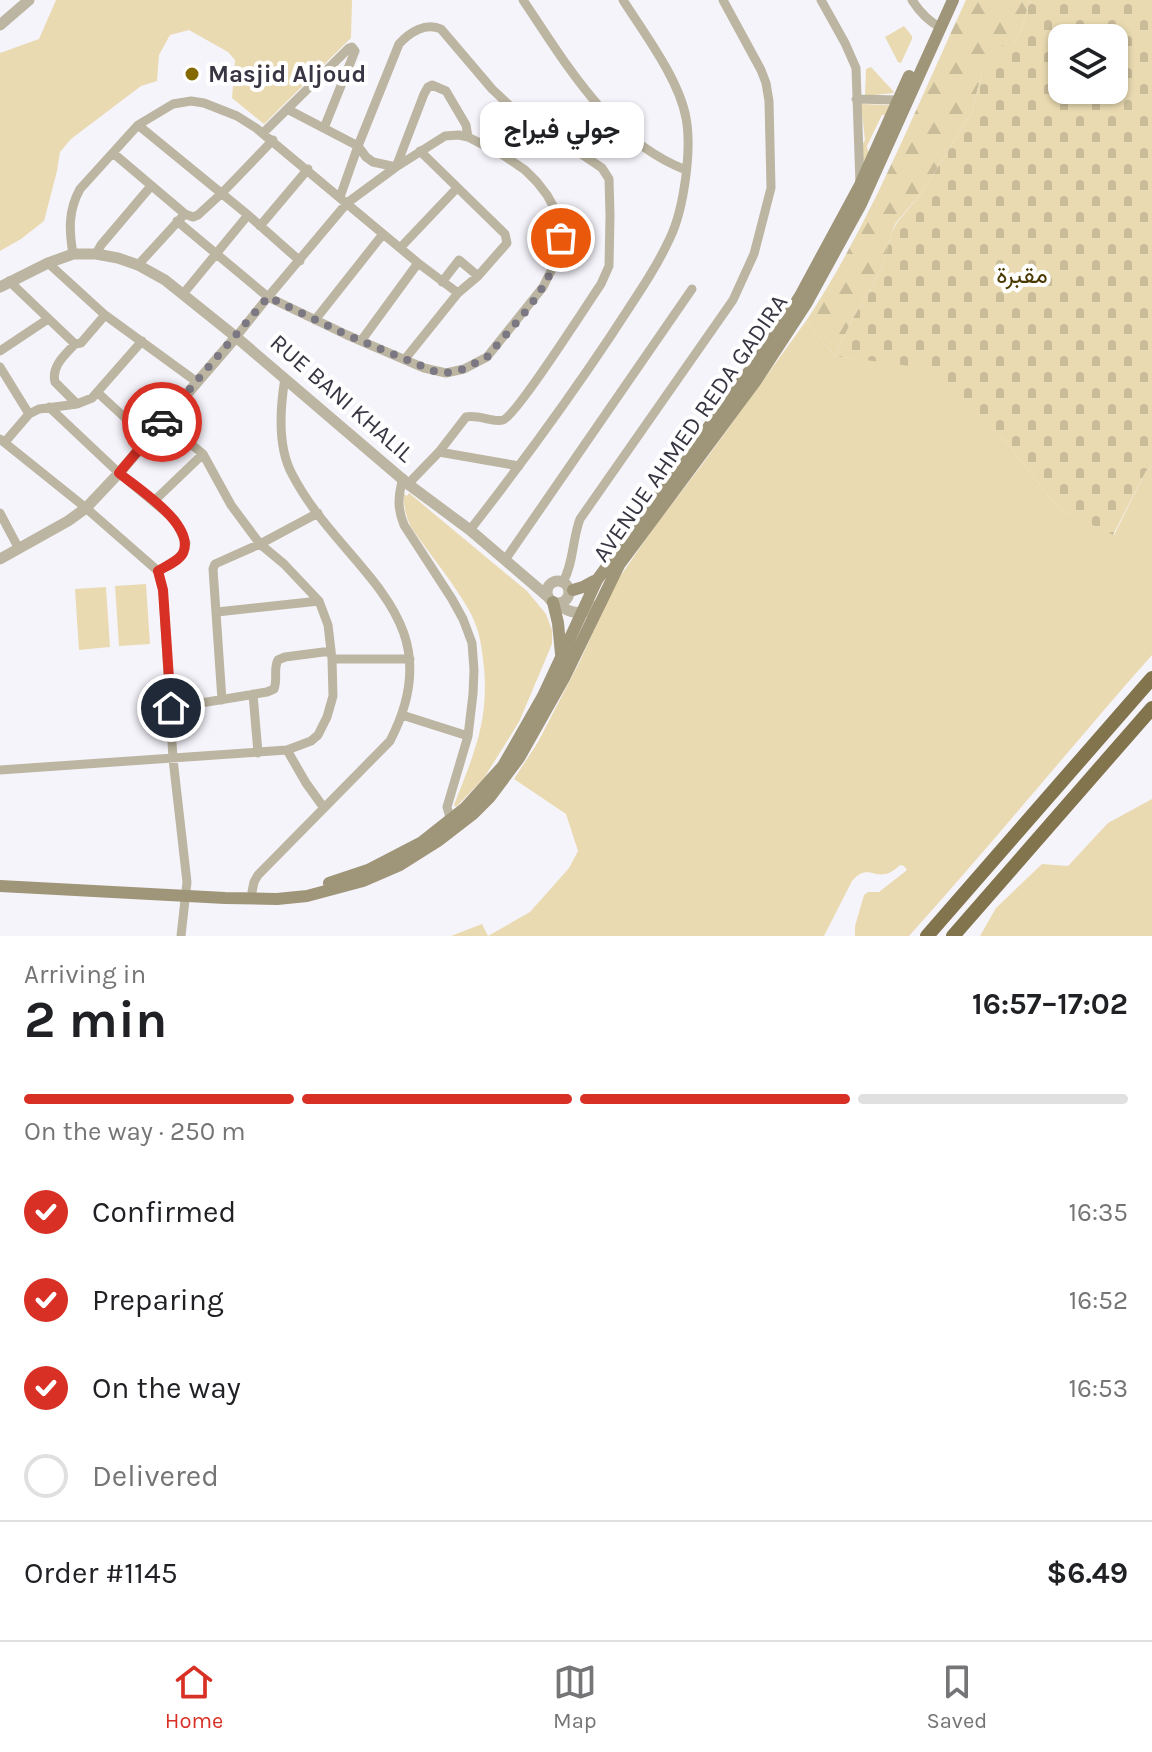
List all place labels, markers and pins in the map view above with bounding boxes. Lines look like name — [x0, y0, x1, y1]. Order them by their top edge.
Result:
place label: Masjid Aljoud — [208, 60, 366, 88]
marker: Masjid Aljoud — [183, 65, 201, 83]
callout: جولي فيراج — [479, 102, 643, 158]
pin — [527, 204, 595, 272]
pin — [137, 674, 205, 742]

